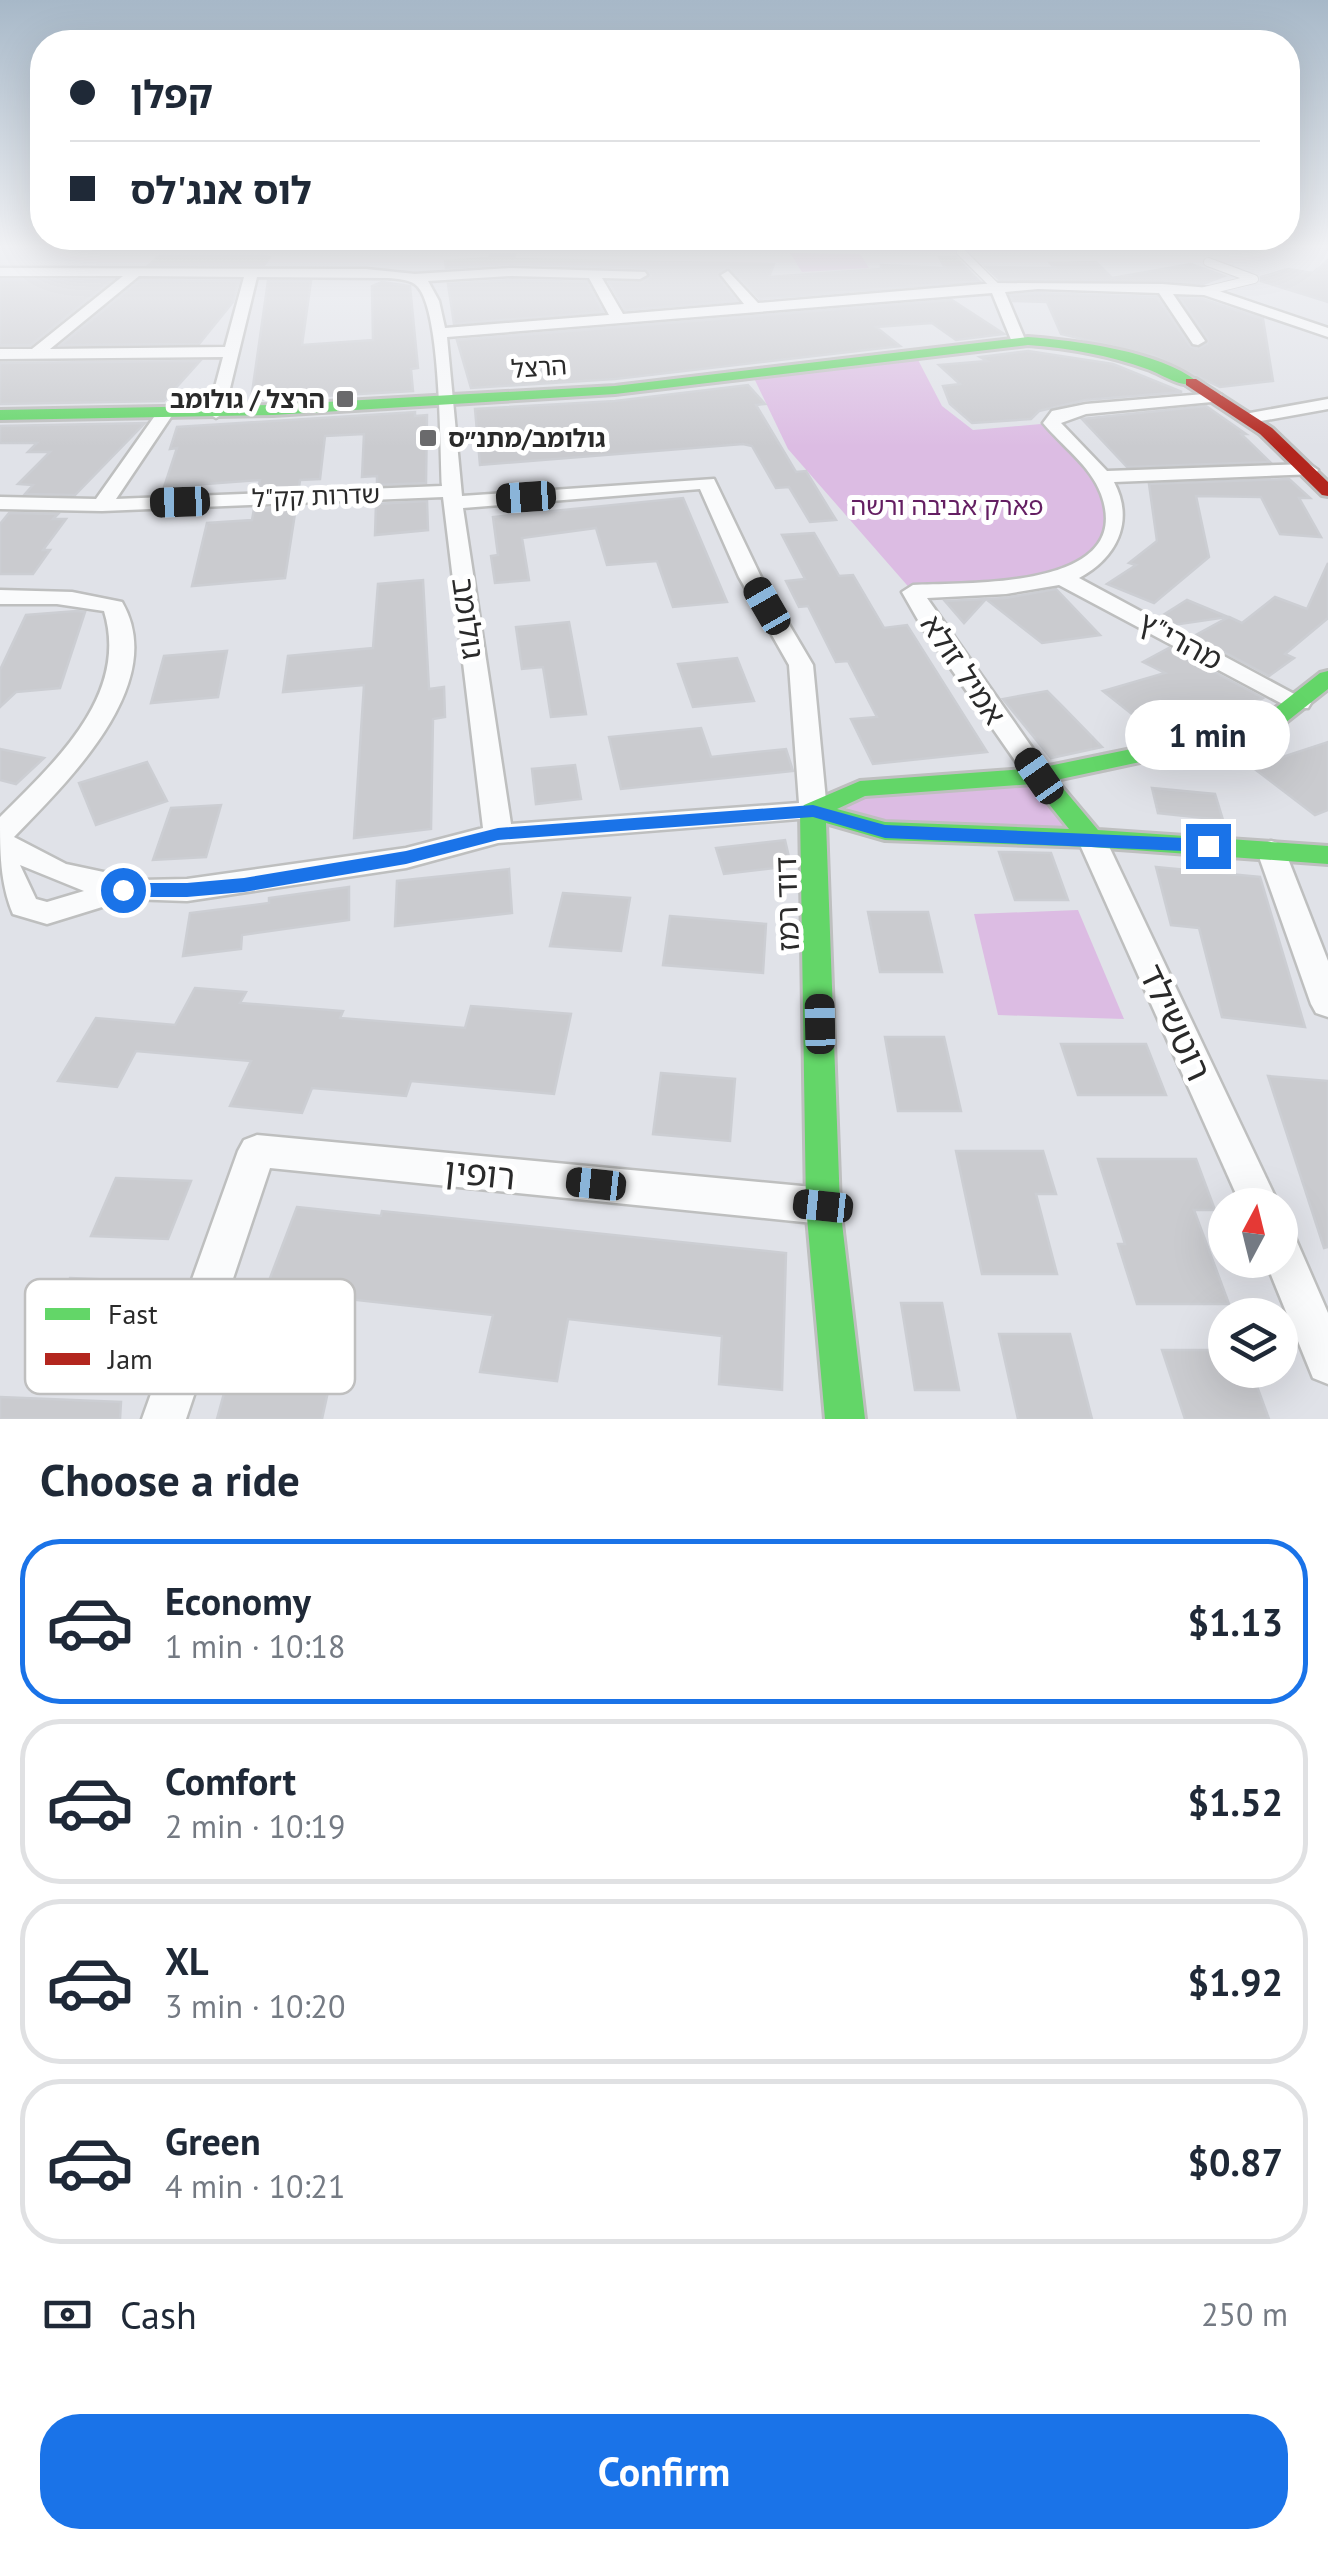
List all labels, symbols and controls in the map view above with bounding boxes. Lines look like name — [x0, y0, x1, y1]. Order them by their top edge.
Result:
text: קפלן — [130, 69, 213, 118]
text: לוס אנג'לס — [130, 165, 312, 214]
street label: הרצל — [510, 349, 568, 385]
place label: הרצל / גולומב — [170, 383, 325, 415]
marker: הרצל / גולומב — [334, 388, 356, 410]
place label: גולומב/מתנ״ס — [448, 422, 606, 454]
marker: גולומב/מתנ״ס — [417, 427, 439, 449]
street label: שדרות קק"ל — [251, 478, 381, 514]
car — [495, 480, 557, 514]
car — [149, 486, 211, 518]
park label: פארק אביבה ורשה — [850, 490, 1044, 522]
car — [739, 573, 795, 639]
street label: גולומב — [444, 575, 494, 661]
street label: מהרי"ץ — [1133, 602, 1229, 678]
street label: אמיל זולא — [913, 606, 1015, 732]
callout: 1 min — [1126, 701, 1290, 771]
text: 1 min — [1168, 714, 1247, 756]
car — [1010, 743, 1068, 809]
route end — [1186, 824, 1231, 869]
street label: דוד רמז — [765, 856, 807, 952]
route start — [101, 868, 146, 913]
street label: רוטשילד — [1129, 956, 1223, 1088]
car — [804, 994, 836, 1054]
street label: רופין — [442, 1146, 518, 1200]
car — [565, 1166, 627, 1202]
car — [792, 1188, 854, 1224]
north arrow — [1208, 1188, 1298, 1278]
map controls — [1208, 1188, 1298, 1388]
legend — [25, 1279, 355, 1394]
text: Fast — [108, 1295, 158, 1332]
button: layers — [1208, 1298, 1298, 1388]
text: Jam — [107, 1340, 153, 1377]
text: Choose a ride — [40, 1450, 300, 1508]
text: Economy — [165, 1576, 311, 1625]
icon: car — [45, 1577, 135, 1667]
text: $1.13 — [1187, 1597, 1283, 1646]
text: 1 min · 10:18 — [165, 1625, 345, 1667]
text: Comfort — [165, 1756, 296, 1805]
icon: car — [45, 1757, 135, 1847]
text: $1.52 — [1187, 1777, 1283, 1826]
text: 2 min · 10:19 — [165, 1805, 345, 1847]
text: XL — [165, 1936, 209, 1985]
icon: car — [45, 1937, 135, 2027]
text: $1.92 — [1187, 1957, 1283, 2006]
text: 3 min · 10:20 — [165, 1985, 345, 2027]
text: Green — [165, 2116, 261, 2165]
icon: car — [45, 2117, 135, 2207]
text: $0.87 — [1187, 2137, 1283, 2186]
text: 4 min · 10:21 — [165, 2165, 345, 2207]
icon: cash — [40, 2287, 95, 2342]
text: Cash — [120, 2290, 197, 2339]
text: 250 m — [1201, 2293, 1288, 2335]
button: Confirm — [40, 2414, 1288, 2529]

